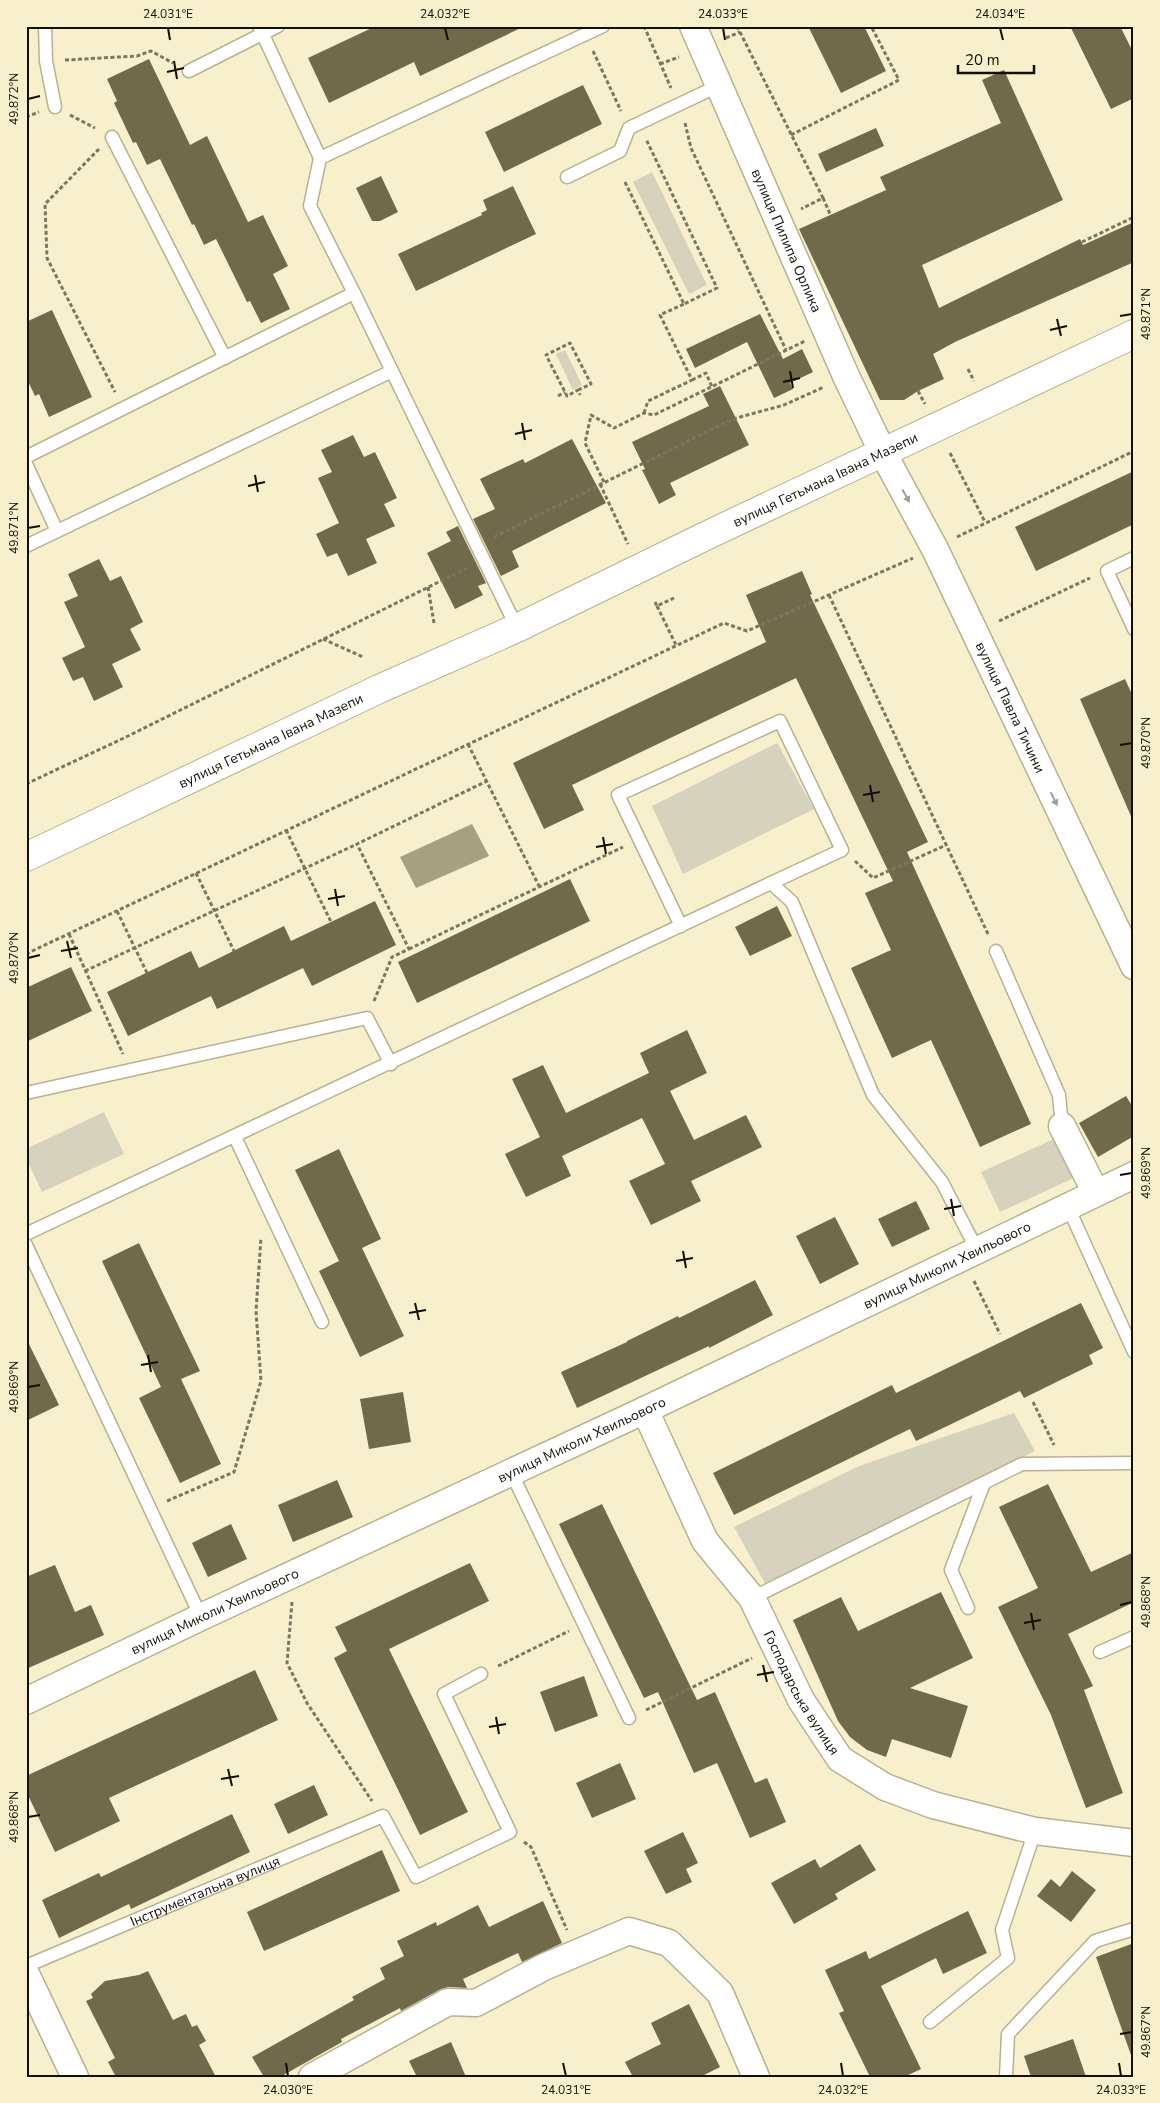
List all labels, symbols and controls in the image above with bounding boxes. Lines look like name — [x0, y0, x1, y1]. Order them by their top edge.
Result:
text: 24.031°E — [143, 6, 193, 22]
text: 24.032°E — [420, 6, 470, 22]
text: 24.033°E — [698, 6, 748, 22]
text: 24.034°E — [975, 6, 1025, 22]
scale bar — [958, 42, 1034, 74]
text: 20 m — [965, 50, 1000, 70]
text: 49.872°N — [6, 73, 22, 125]
street label: вулиця Пилипа Орлика — [747, 166, 826, 315]
text: 49.871°N — [1138, 288, 1154, 340]
street label: вулиця Гетьмана Івана Мазепи — [730, 428, 921, 531]
one-way arrow — [902, 489, 910, 503]
text: 49.871°N — [6, 502, 22, 554]
street label: вулиця Павла Тичини — [971, 639, 1050, 776]
street label: вулиця Гетьмана Івана Мазепи — [175, 688, 366, 793]
text: 49.870°N — [1138, 717, 1154, 769]
one-way arrow — [1050, 792, 1058, 806]
text: 49.870°N — [6, 932, 22, 984]
text: 49.869°N — [1138, 1147, 1154, 1199]
street label: вулиця Миколи Хвильового — [860, 1217, 1034, 1313]
text: 49.869°N — [6, 1361, 22, 1413]
street label: вулиця Миколи Хвильового — [494, 1392, 669, 1487]
street label: вулиця Миколи Хвильового — [128, 1563, 302, 1659]
text: 49.868°N — [1138, 1576, 1154, 1628]
street label: Господарська вулиця — [759, 1627, 844, 1759]
text: 49.868°N — [6, 1791, 22, 1843]
street label: Інструментальна вулиця — [127, 1851, 283, 1931]
text: 49.867°N — [1138, 2006, 1154, 2058]
text: 24.030°E — [263, 2082, 313, 2098]
text: 24.031°E — [541, 2082, 591, 2098]
text: 24.032°E — [818, 2082, 868, 2098]
text: 24.033°E — [1096, 2082, 1146, 2098]

